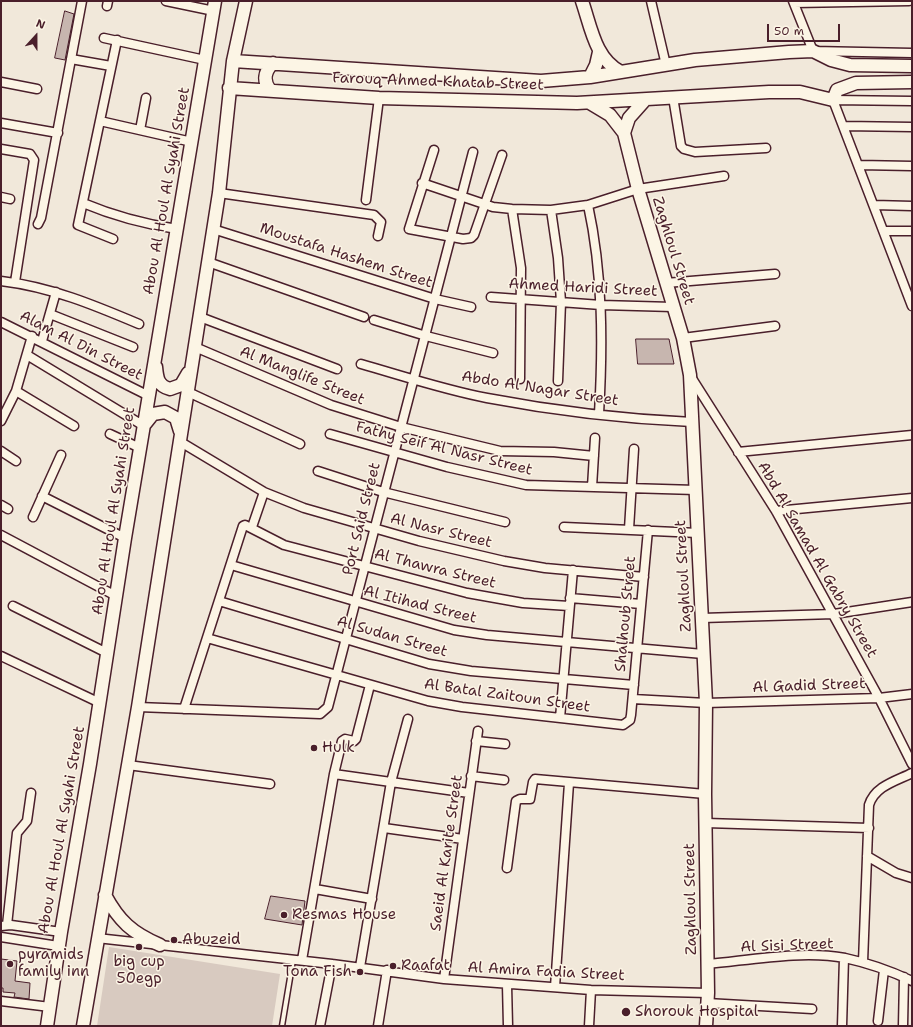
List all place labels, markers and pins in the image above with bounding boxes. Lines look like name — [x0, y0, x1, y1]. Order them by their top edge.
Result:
place label: Hulk — [322, 739, 355, 757]
marker: Hulk — [309, 743, 319, 753]
place label: Resmas House — [292, 906, 396, 924]
marker: Resmas House — [279, 910, 289, 920]
place label: Abuzeid — [182, 931, 241, 949]
marker: Abuzeid — [169, 935, 179, 945]
marker: big cup 50egp — [134, 942, 144, 952]
place label: pyramids family inn — [18, 946, 89, 981]
place label: big cup 50egp — [113, 953, 165, 988]
place label: Raafat — [401, 957, 450, 975]
marker: pyramids family inn — [5, 959, 15, 969]
marker: Raafat — [388, 961, 398, 971]
place label: Tona Fish — [283, 963, 352, 981]
marker: Tona Fish — [355, 967, 365, 977]
place label: Shorouk Hospital — [635, 1003, 758, 1021]
marker: Shorouk Hospital — [620, 1006, 632, 1018]

